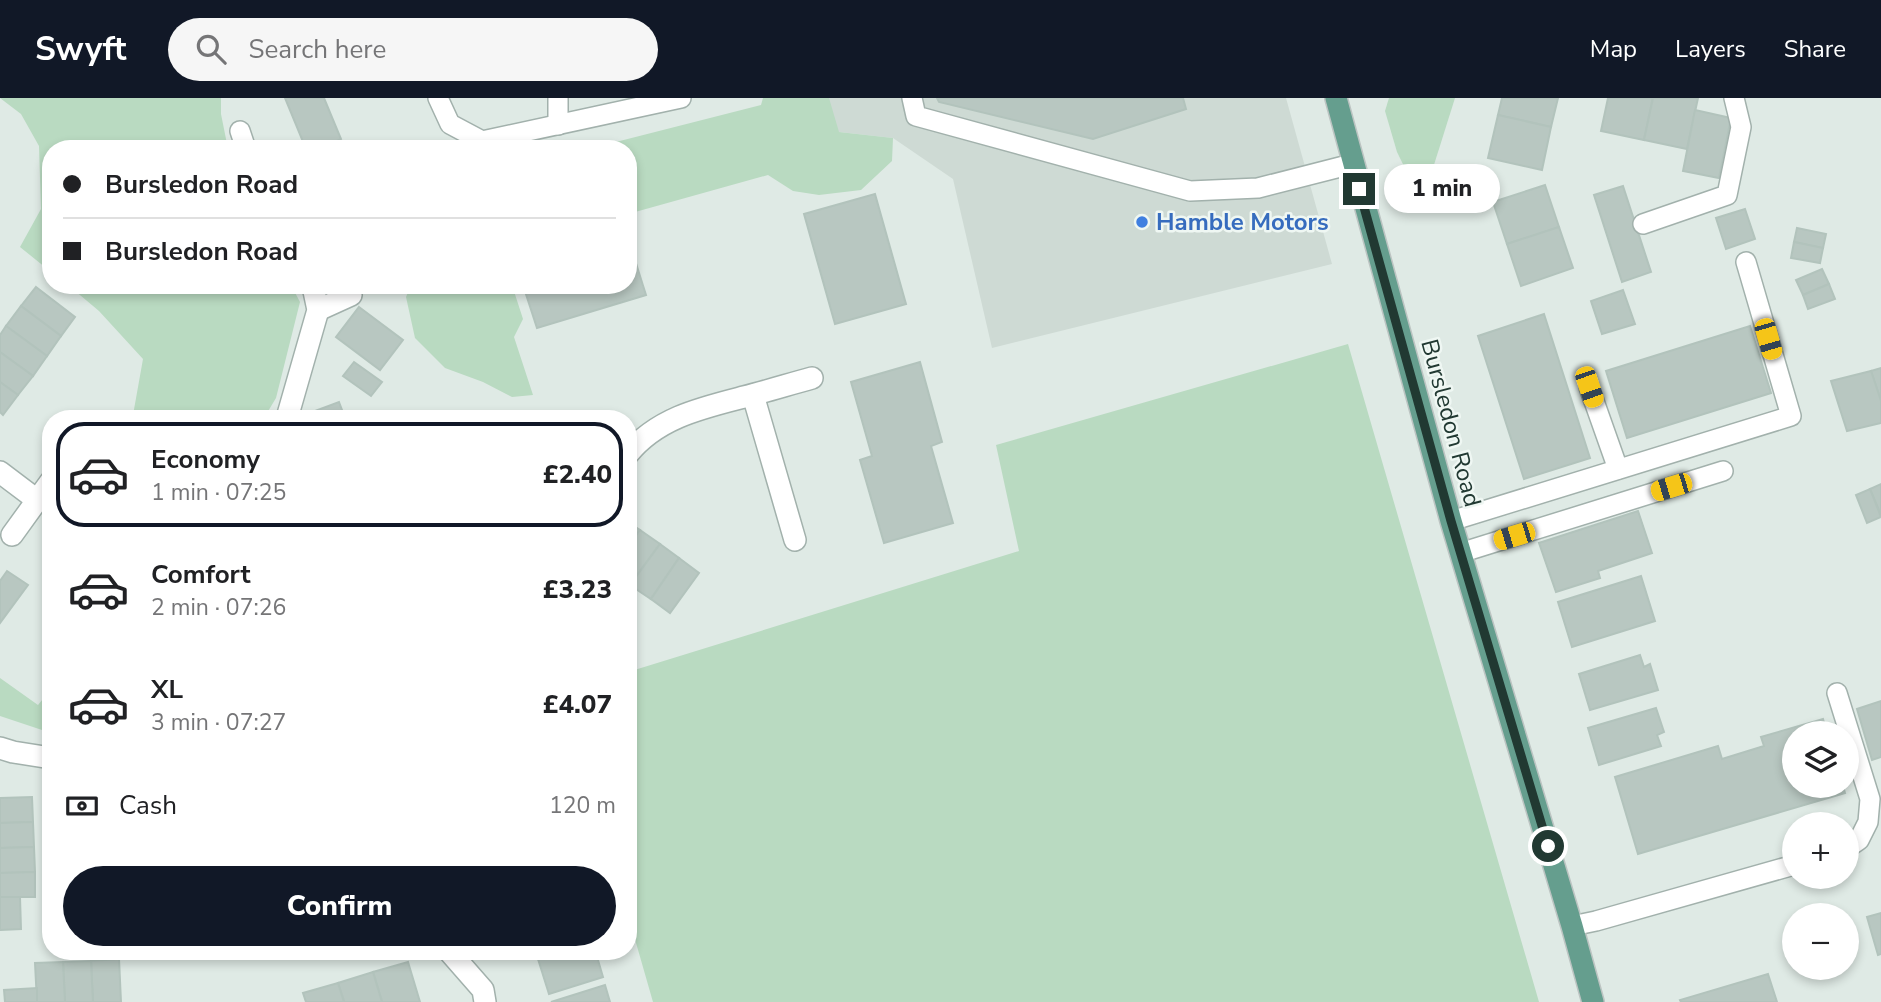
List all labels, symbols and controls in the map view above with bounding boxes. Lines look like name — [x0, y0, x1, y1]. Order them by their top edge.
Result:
search box — [168, 18, 658, 81]
text: Swyft — [35, 27, 126, 72]
icon: search — [192, 30, 230, 68]
text: Search here — [248, 32, 386, 67]
text: Map — [1590, 33, 1637, 65]
text: Layers — [1675, 33, 1746, 65]
text: Share — [1784, 33, 1846, 65]
callout: 1 min — [1384, 164, 1499, 214]
text: Bursledon Road — [105, 167, 298, 202]
route end — [1343, 173, 1375, 205]
text: 1 min — [1412, 173, 1472, 204]
place label: Hamble Motors — [1156, 206, 1329, 238]
marker: Hamble Motors — [1134, 214, 1150, 230]
text: Bursledon Road — [105, 234, 298, 269]
car — [1753, 316, 1784, 362]
street label: Bursledon Road — [1413, 336, 1489, 510]
car — [1573, 364, 1606, 410]
text: Economy — [151, 442, 260, 477]
icon: car — [67, 443, 130, 506]
text: £2.40 — [543, 457, 612, 492]
car — [1648, 471, 1695, 503]
text: 1 min · 07:25 — [151, 477, 286, 508]
car — [1491, 520, 1538, 552]
text: Comfort — [151, 557, 251, 592]
icon: car — [67, 558, 130, 621]
text: £3.23 — [543, 572, 612, 607]
text: 2 min · 07:26 — [151, 592, 286, 623]
text: XL — [151, 672, 183, 707]
icon: car — [67, 673, 130, 736]
text: £4.07 — [543, 687, 612, 722]
text: 3 min · 07:27 — [151, 707, 286, 738]
map controls — [1782, 721, 1859, 980]
button: layers — [1782, 721, 1859, 798]
icon: cash — [63, 787, 101, 825]
text: Cash — [119, 788, 177, 823]
text: 120 m — [549, 790, 616, 821]
button: + — [1782, 812, 1859, 889]
route start — [1532, 830, 1564, 862]
button: Confirm — [63, 866, 616, 946]
button: − — [1782, 903, 1859, 980]

